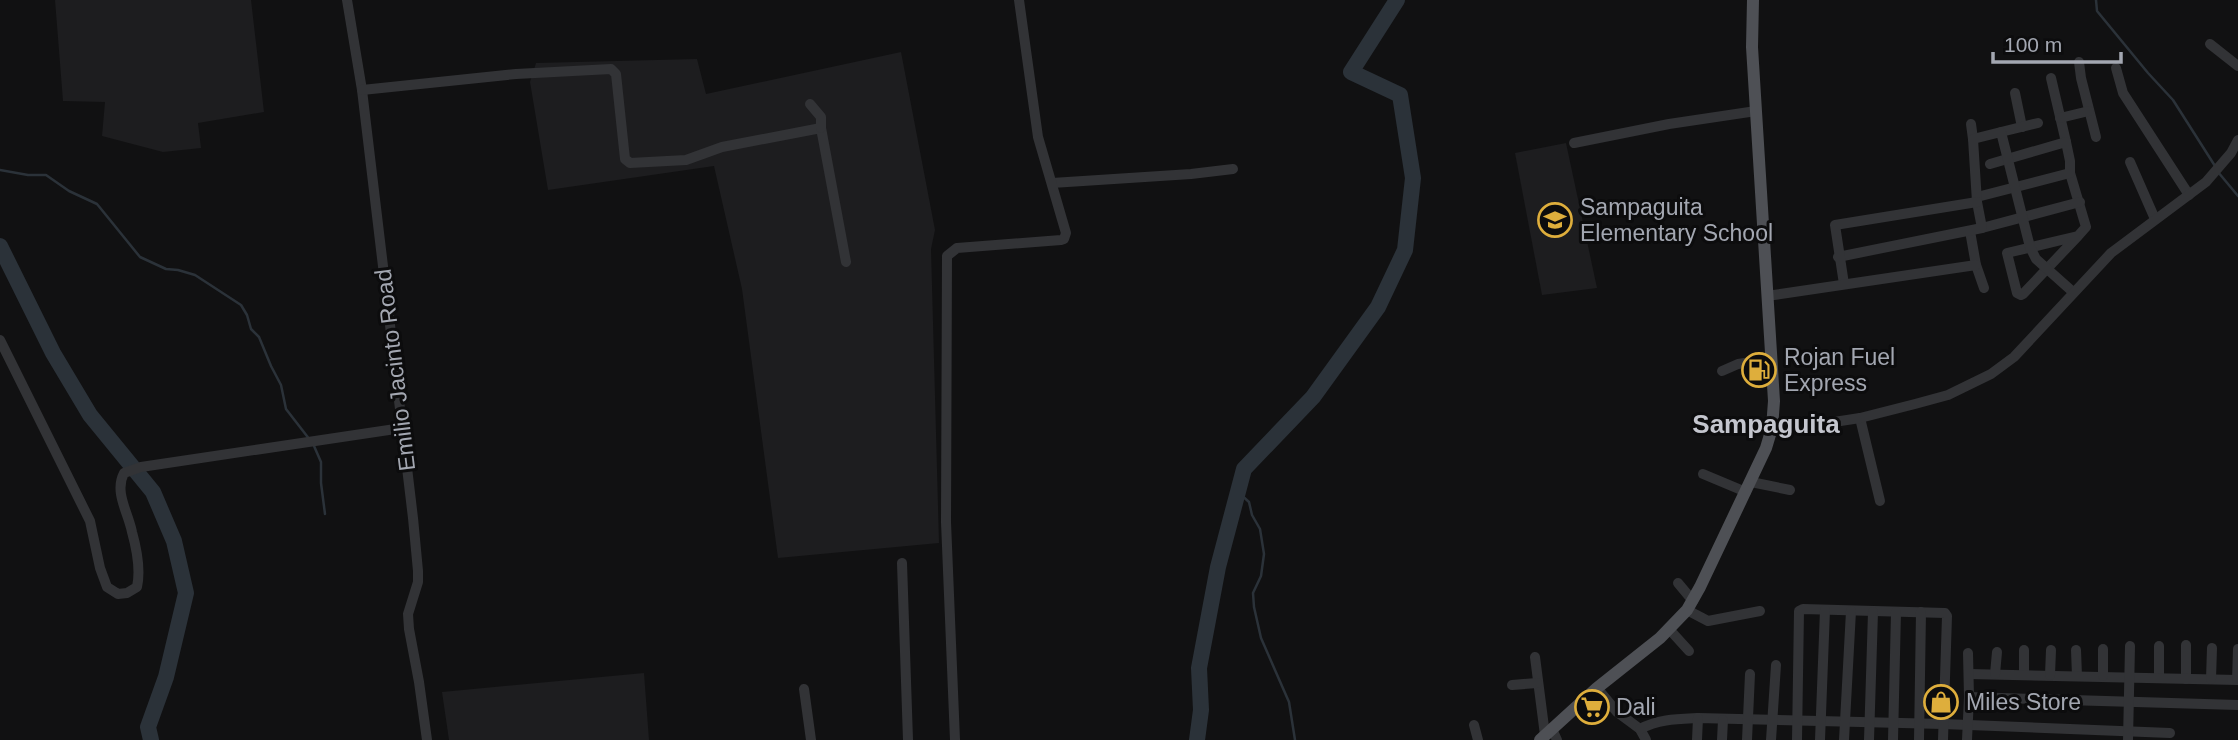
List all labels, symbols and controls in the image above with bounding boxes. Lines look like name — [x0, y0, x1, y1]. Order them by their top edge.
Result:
scale bar — [1993, 21, 2121, 65]
text: 100 m — [2004, 33, 2062, 56]
place label: Sampaguita Elementary School — [1580, 194, 1773, 246]
school or university icon: Sampaguita Elementary School — [1536, 201, 1574, 239]
street label: Emilio Jacinto Road — [370, 268, 420, 472]
place label: Rojan Fuel Express — [1784, 344, 1895, 396]
fuel station icon: Rojan Fuel Express — [1740, 351, 1778, 389]
district label: Sampaguita — [1692, 409, 1840, 439]
shop icon: Miles Store — [1922, 683, 1960, 721]
supermarket icon: Dali — [1573, 688, 1611, 726]
place label: Miles Store — [1966, 689, 2081, 715]
place label: Dali — [1616, 694, 1656, 720]

